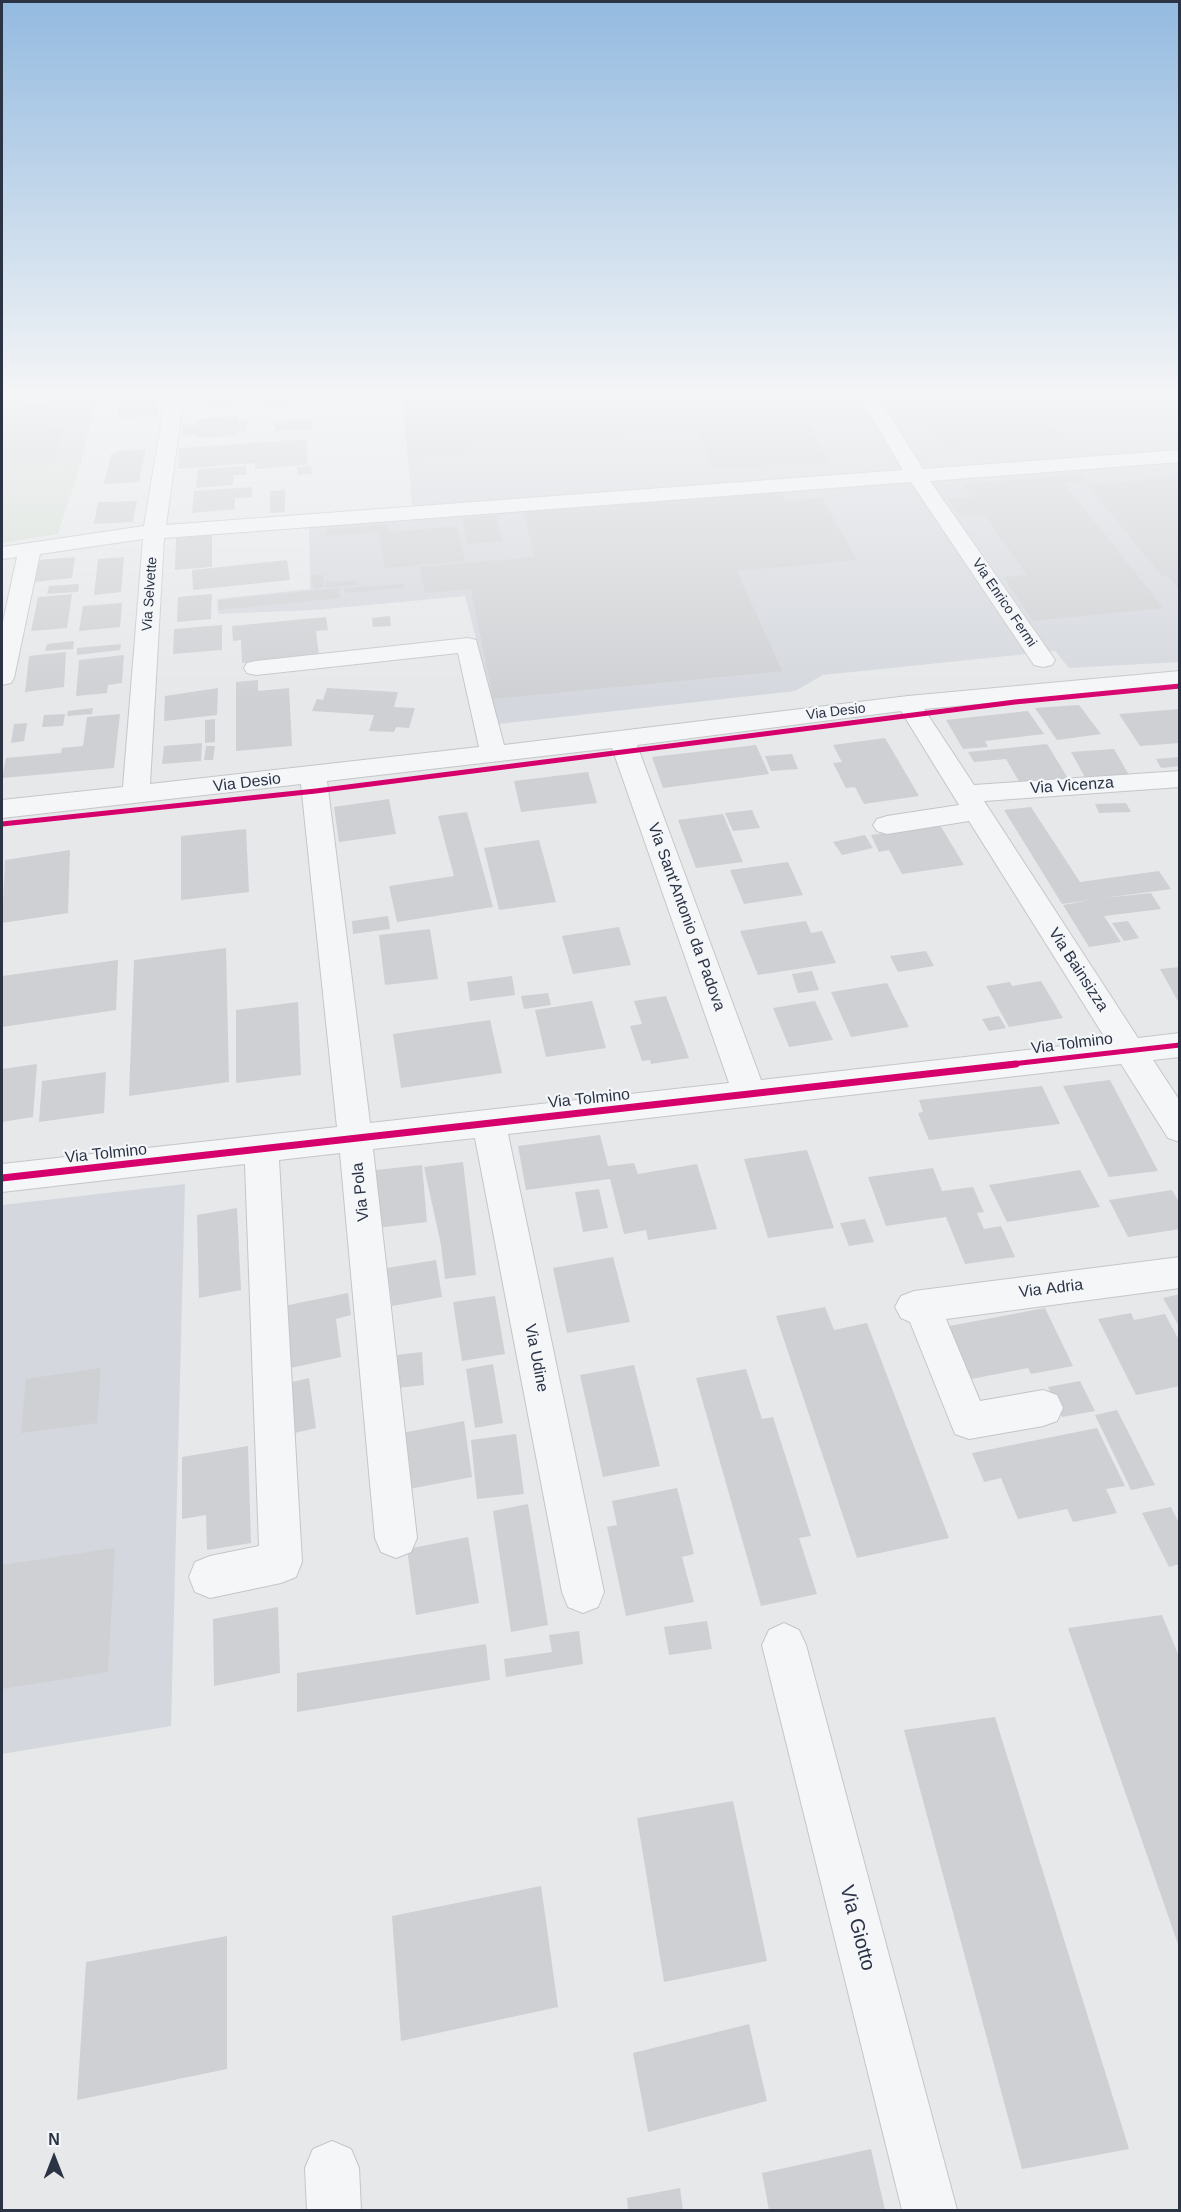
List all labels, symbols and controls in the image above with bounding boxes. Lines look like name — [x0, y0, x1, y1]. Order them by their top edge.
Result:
street label: Via Selvette — [139, 556, 161, 632]
street label: Via Enrico Fermi — [968, 556, 1040, 650]
street label: Via Desio — [805, 700, 867, 724]
street label: Via Desio — [212, 769, 282, 797]
street label: Via Vicenza — [1029, 773, 1115, 799]
street label: Via Sant'Antonio da Padova — [643, 820, 729, 1014]
street label: Via Bainsizza — [1044, 925, 1112, 1015]
street label: Via Tolmino — [1030, 1029, 1114, 1059]
street label: Via Tolmino — [547, 1085, 631, 1113]
street label: Via Tolmino — [64, 1140, 148, 1168]
street label: Via Pola — [348, 1162, 374, 1222]
street label: Via Adria — [1018, 1276, 1084, 1302]
street label: Via Udine — [520, 1322, 552, 1394]
street label: Via Giotto — [834, 1883, 880, 1973]
north arrow — [24, 2128, 84, 2188]
text: N — [48, 2131, 60, 2148]

